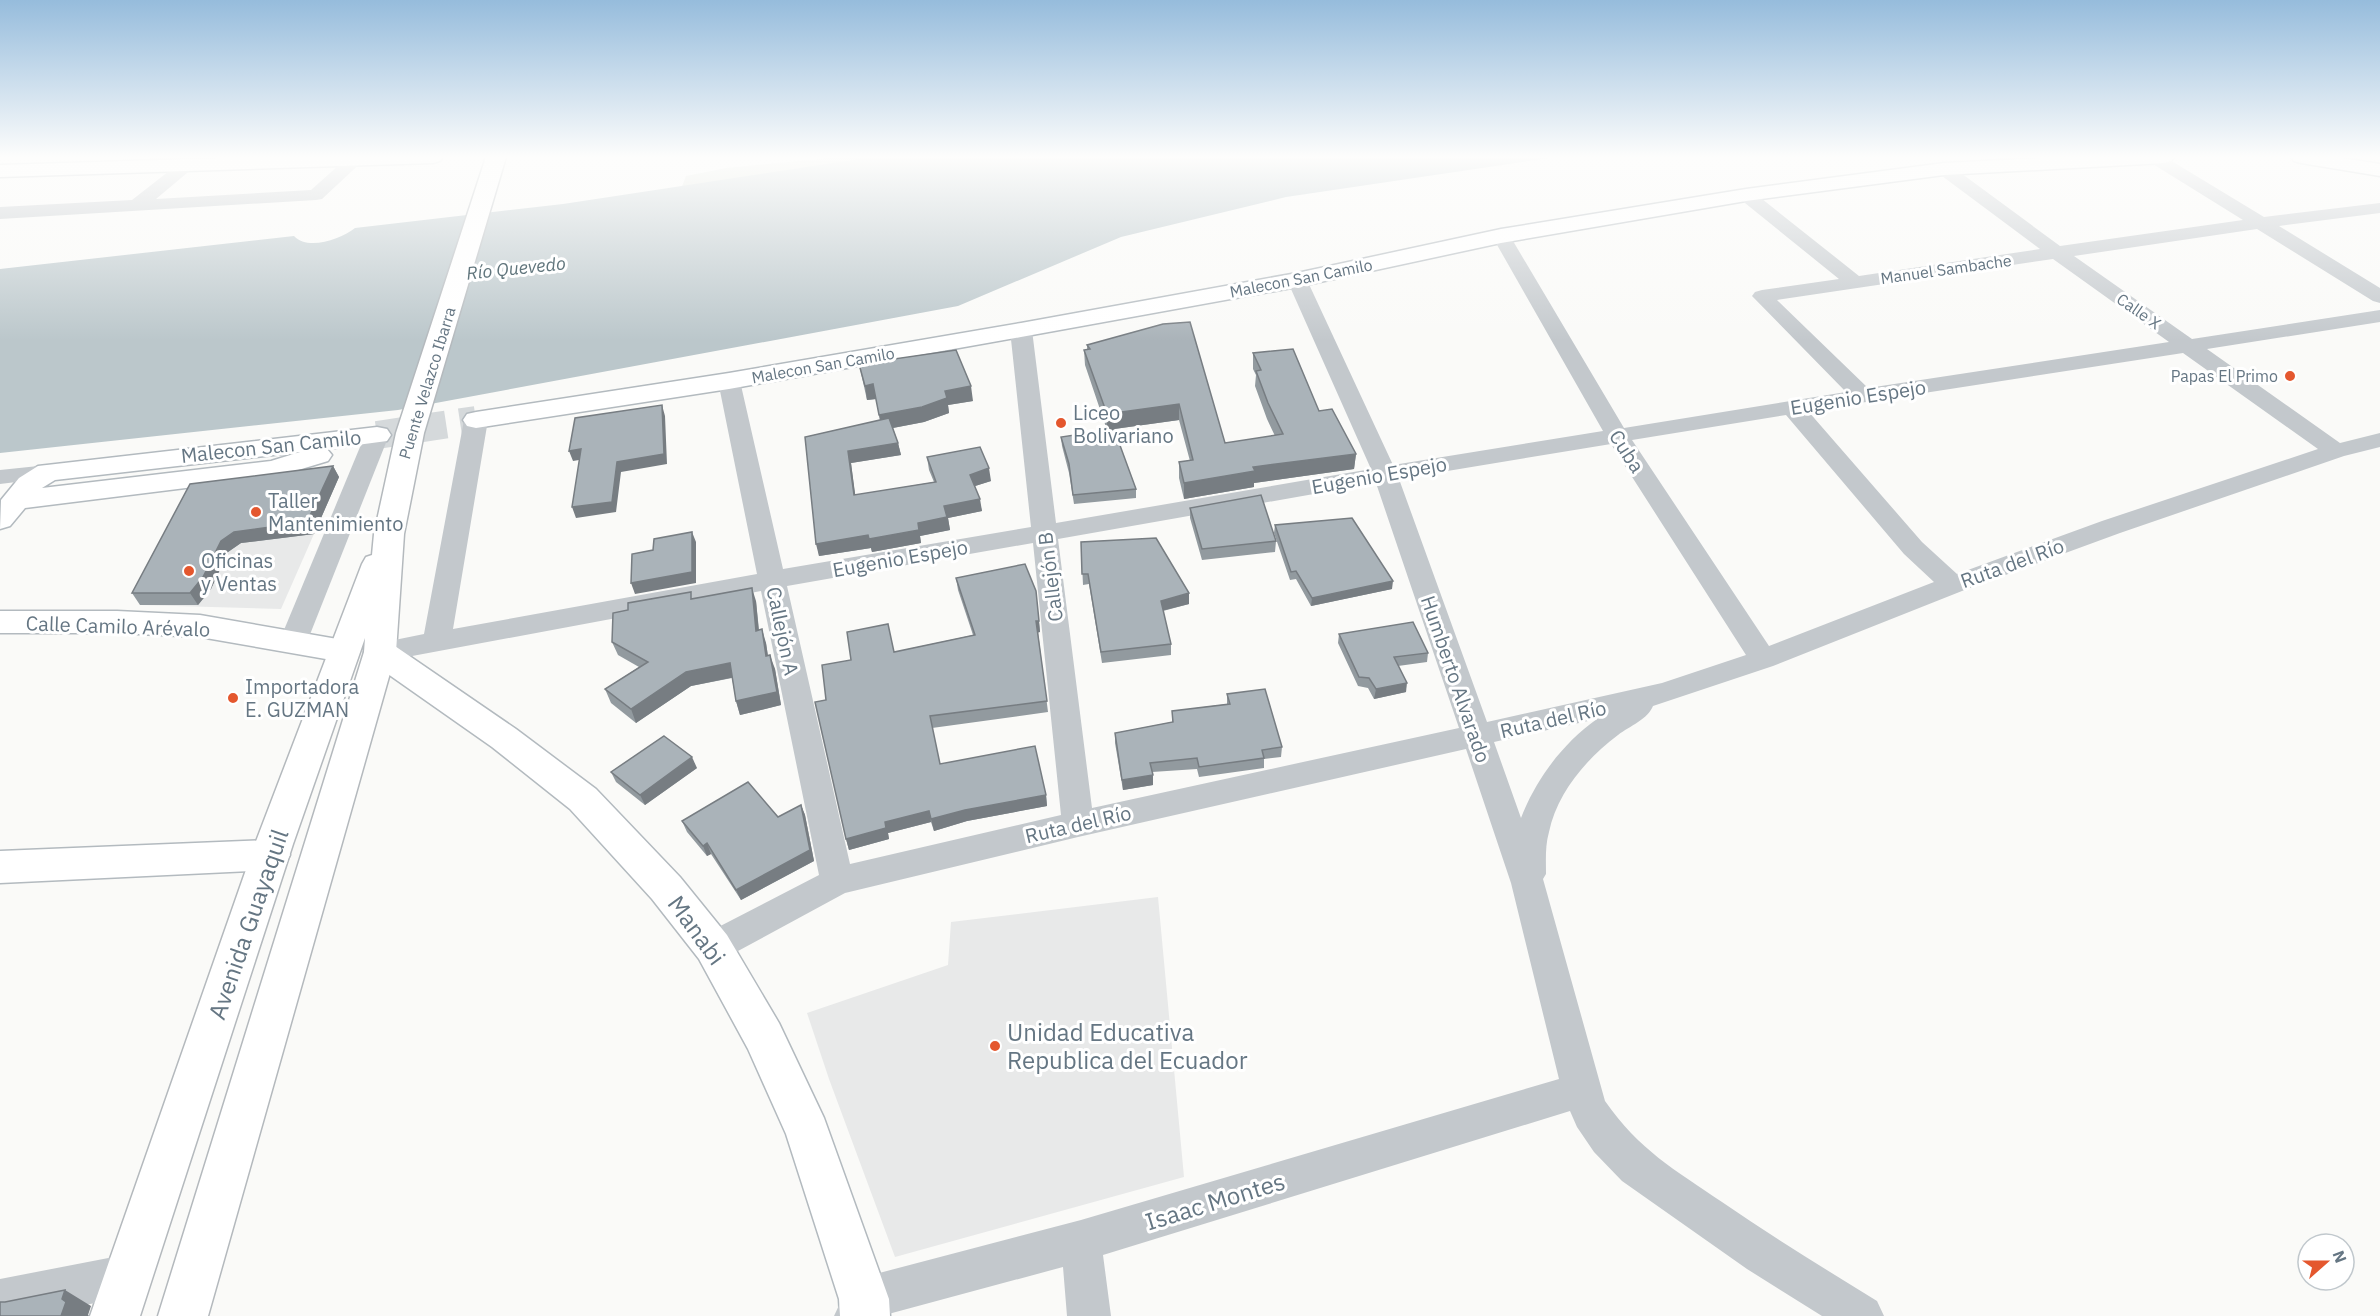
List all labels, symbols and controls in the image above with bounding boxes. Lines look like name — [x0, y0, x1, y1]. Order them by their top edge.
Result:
street label: Manuel Sambache — [1879, 250, 2013, 288]
water label: Río Quevedo — [465, 251, 567, 285]
street label: Malecon San Camilo — [1228, 254, 1374, 302]
street label: Calle X — [2113, 289, 2165, 333]
street label: Puente Velazco Ibarra — [394, 304, 460, 462]
street label: Malecon San Camilo — [750, 343, 896, 387]
place label: Papas El Primo — [2171, 366, 2278, 386]
marker: Papas El Primo — [2283, 369, 2297, 383]
street label: Eugenio Espejo — [1788, 373, 1928, 421]
place label: Liceo Bolivariano — [1073, 399, 1174, 449]
marker: Liceo Bolivariano — [1054, 416, 1068, 430]
street label: Malecon San Camilo — [180, 423, 362, 469]
street label: Cuba — [1603, 424, 1651, 478]
street label: Eugenio Espejo — [1309, 450, 1449, 500]
place label: Taller Mantenimiento — [268, 487, 404, 537]
marker: Taller Mantenimiento — [249, 505, 263, 519]
street label: Callejón B — [1031, 531, 1069, 623]
street label: Ruta del Río — [1956, 532, 2068, 594]
street label: Eugenio Espejo — [830, 533, 970, 583]
place label: Oficinas y Ventas — [201, 547, 277, 597]
marker: Oficinas y Ventas — [182, 564, 196, 578]
street label: Callejón A — [760, 584, 806, 678]
street label: Humberto Alvarado — [1415, 592, 1497, 766]
street label: Calle Camilo Arévalo — [25, 609, 211, 643]
place label: Importadora E. GUZMAN — [245, 673, 359, 723]
marker: Importadora E. GUZMAN — [226, 691, 240, 705]
street label: Ruta del Río — [1497, 694, 1609, 744]
street label: Ruta del Río — [1022, 799, 1134, 849]
street label: Avenida Guayaquil — [200, 825, 296, 1023]
street label: Manabi — [661, 889, 733, 971]
place label: Unidad Educativa Republica del Ecuador — [1007, 1016, 1248, 1076]
marker: Unidad Educativa Republica del Ecuador — [988, 1039, 1002, 1053]
street label: Isaac Montes — [1141, 1165, 1289, 1237]
north arrow — [2296, 1232, 2356, 1292]
text: N — [2329, 1248, 2351, 1266]

